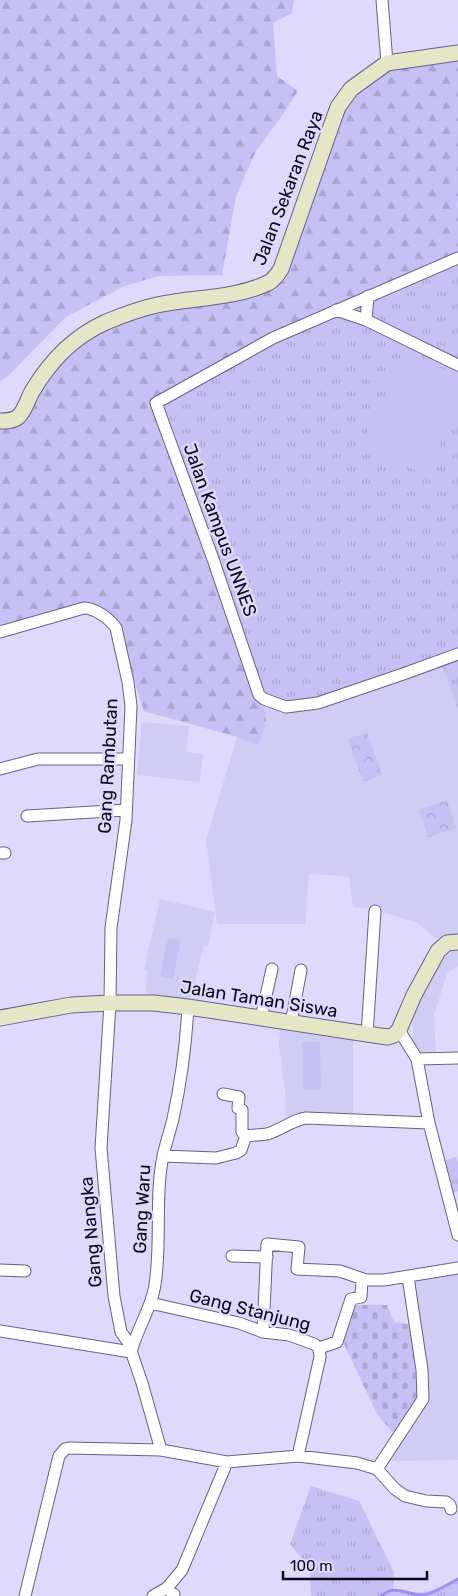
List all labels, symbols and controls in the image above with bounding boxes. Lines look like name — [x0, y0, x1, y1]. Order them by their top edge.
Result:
street label: Jalan Sekaran Raya — [248, 107, 328, 269]
street label: Jalan Kampus UNNES — [178, 441, 262, 619]
street label: Gang Rambutan — [93, 698, 123, 834]
street label: Jalan Taman Siswa — [179, 976, 339, 1022]
street label: Gang Waru — [129, 1164, 155, 1254]
street label: Gang Nangka — [75, 1176, 107, 1288]
street label: Gang Stanjung — [187, 1284, 313, 1336]
scale bar — [283, 1548, 427, 1580]
text: 100 m — [290, 1557, 332, 1575]

